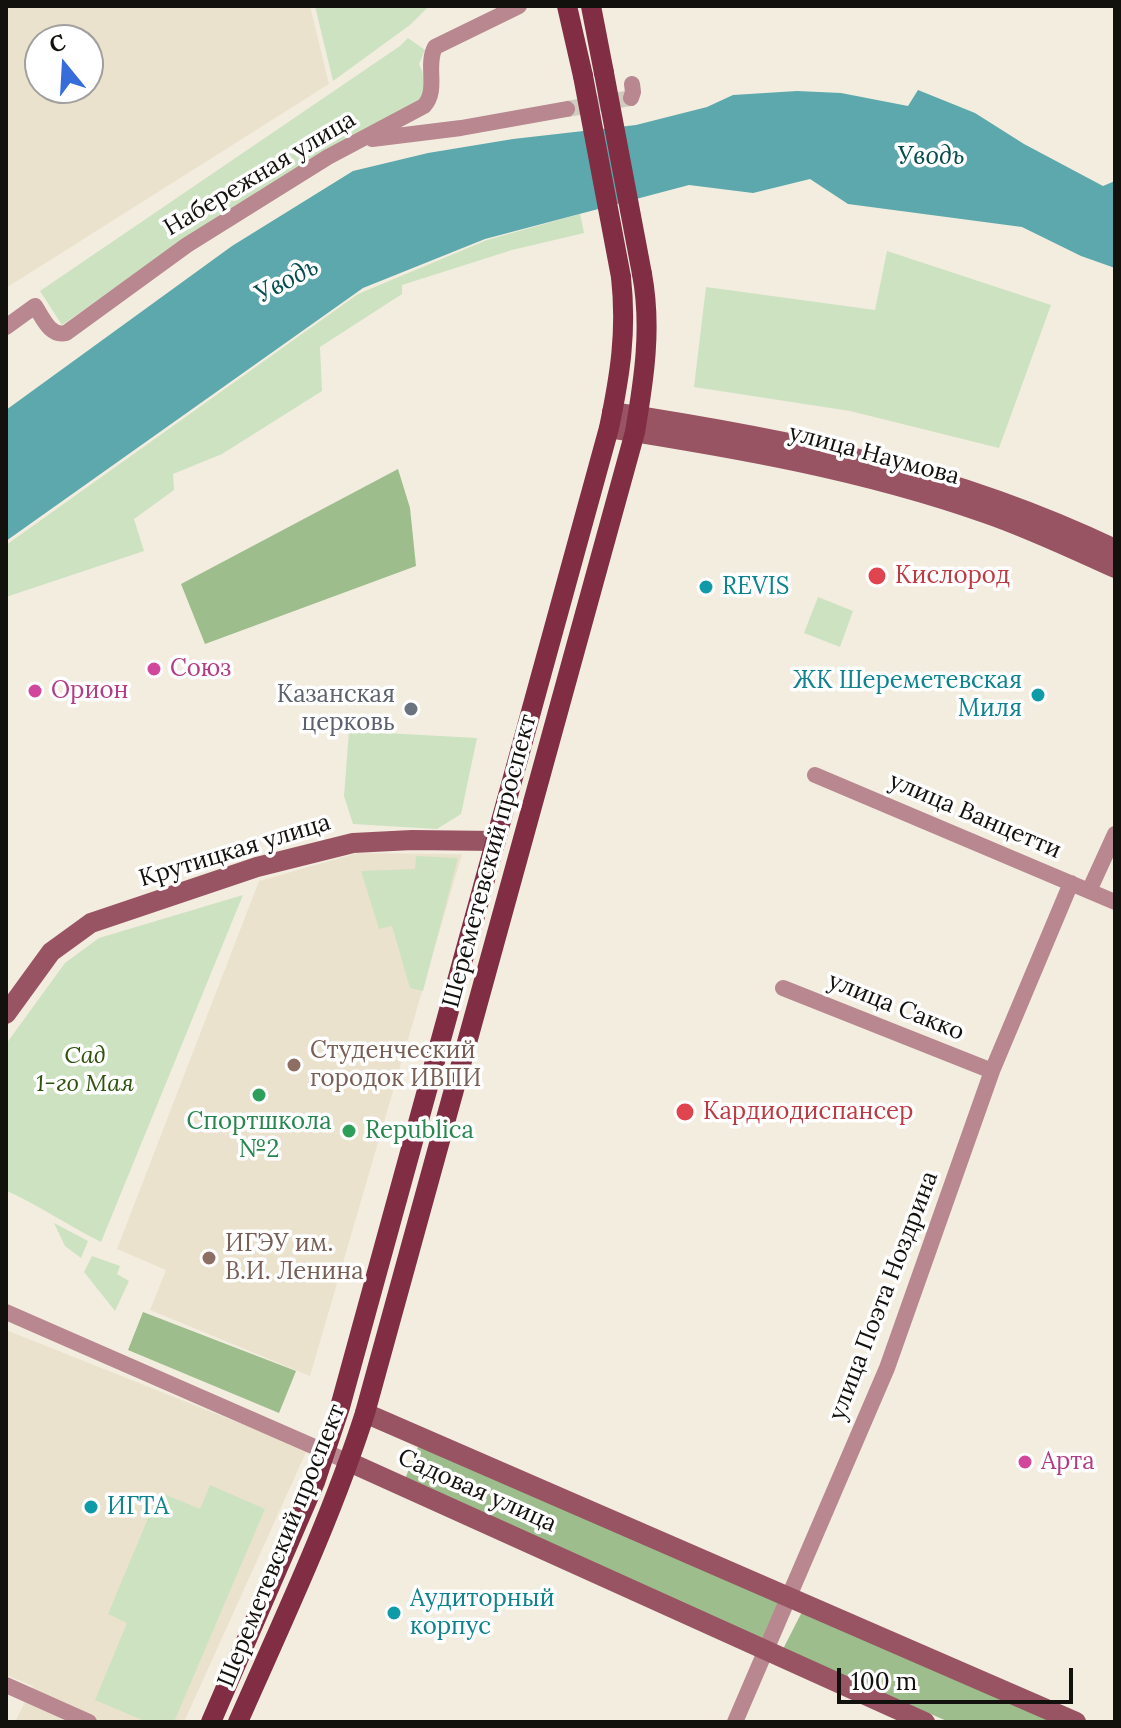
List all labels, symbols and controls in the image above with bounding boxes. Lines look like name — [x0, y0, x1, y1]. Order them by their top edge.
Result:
north arrow — [24, 24, 104, 104]
text: С — [46, 27, 69, 59]
street label: Набережная улица — [159, 105, 361, 243]
water label: Уводь — [897, 141, 965, 173]
water label: Уводь — [250, 251, 324, 311]
street label: улица Наумова — [786, 418, 962, 492]
place label: Кислород — [895, 562, 1010, 590]
marker: Кислород — [866, 565, 888, 587]
place label: REVIS — [722, 573, 789, 601]
marker: REVIS — [697, 578, 715, 596]
place label: Союз — [170, 655, 231, 683]
marker: Союз — [145, 660, 163, 678]
place label: ЖК Шереметевская Миля — [793, 667, 1022, 723]
place label: Орион — [51, 677, 128, 705]
place label: Казанская церковь — [277, 681, 395, 737]
marker: Орион — [26, 682, 44, 700]
marker: ЖК Шереметевская Миля — [1029, 686, 1047, 704]
marker: Казанская церковь — [402, 700, 420, 718]
street label: Шереметевский проспект — [437, 711, 543, 1011]
street label: улица Ванцетти — [885, 767, 1065, 865]
street label: Крутицкая улица — [136, 808, 334, 894]
street label: улица Сакко — [824, 967, 968, 1047]
place label: Студенческий городок ИВПИ — [310, 1037, 481, 1093]
park label: Сад 1-го Мая — [36, 1042, 134, 1098]
marker: Студенческий городок ИВПИ — [285, 1056, 303, 1074]
marker: Спортшкола №2 — [250, 1086, 268, 1104]
place label: Кардиодиспансер — [703, 1098, 913, 1126]
marker: Кардиодиспансер — [674, 1101, 696, 1123]
place label: Спортшкола №2 — [186, 1108, 332, 1164]
place label: Republica — [365, 1117, 474, 1145]
marker: Republica — [340, 1122, 358, 1140]
street label: улица Поэта Ноздрина — [823, 1167, 945, 1425]
place label: ИГЭУ им. В.И. Ленина — [225, 1230, 364, 1286]
marker: ИГЭУ им. В.И. Ленина — [200, 1249, 218, 1267]
street label: Шереметевский проспект — [212, 1400, 352, 1692]
street label: Садовая улица — [393, 1443, 561, 1539]
place label: Арта — [1041, 1448, 1095, 1476]
marker: Арта — [1016, 1453, 1034, 1471]
place label: ИГТА — [107, 1493, 169, 1521]
marker: ИГТА — [82, 1498, 100, 1516]
place label: Аудиторный корпус — [410, 1585, 555, 1641]
marker: Аудиторный корпус — [385, 1604, 403, 1622]
scale bar — [841, 1652, 1077, 1702]
text: 100 m — [851, 1666, 917, 1697]

